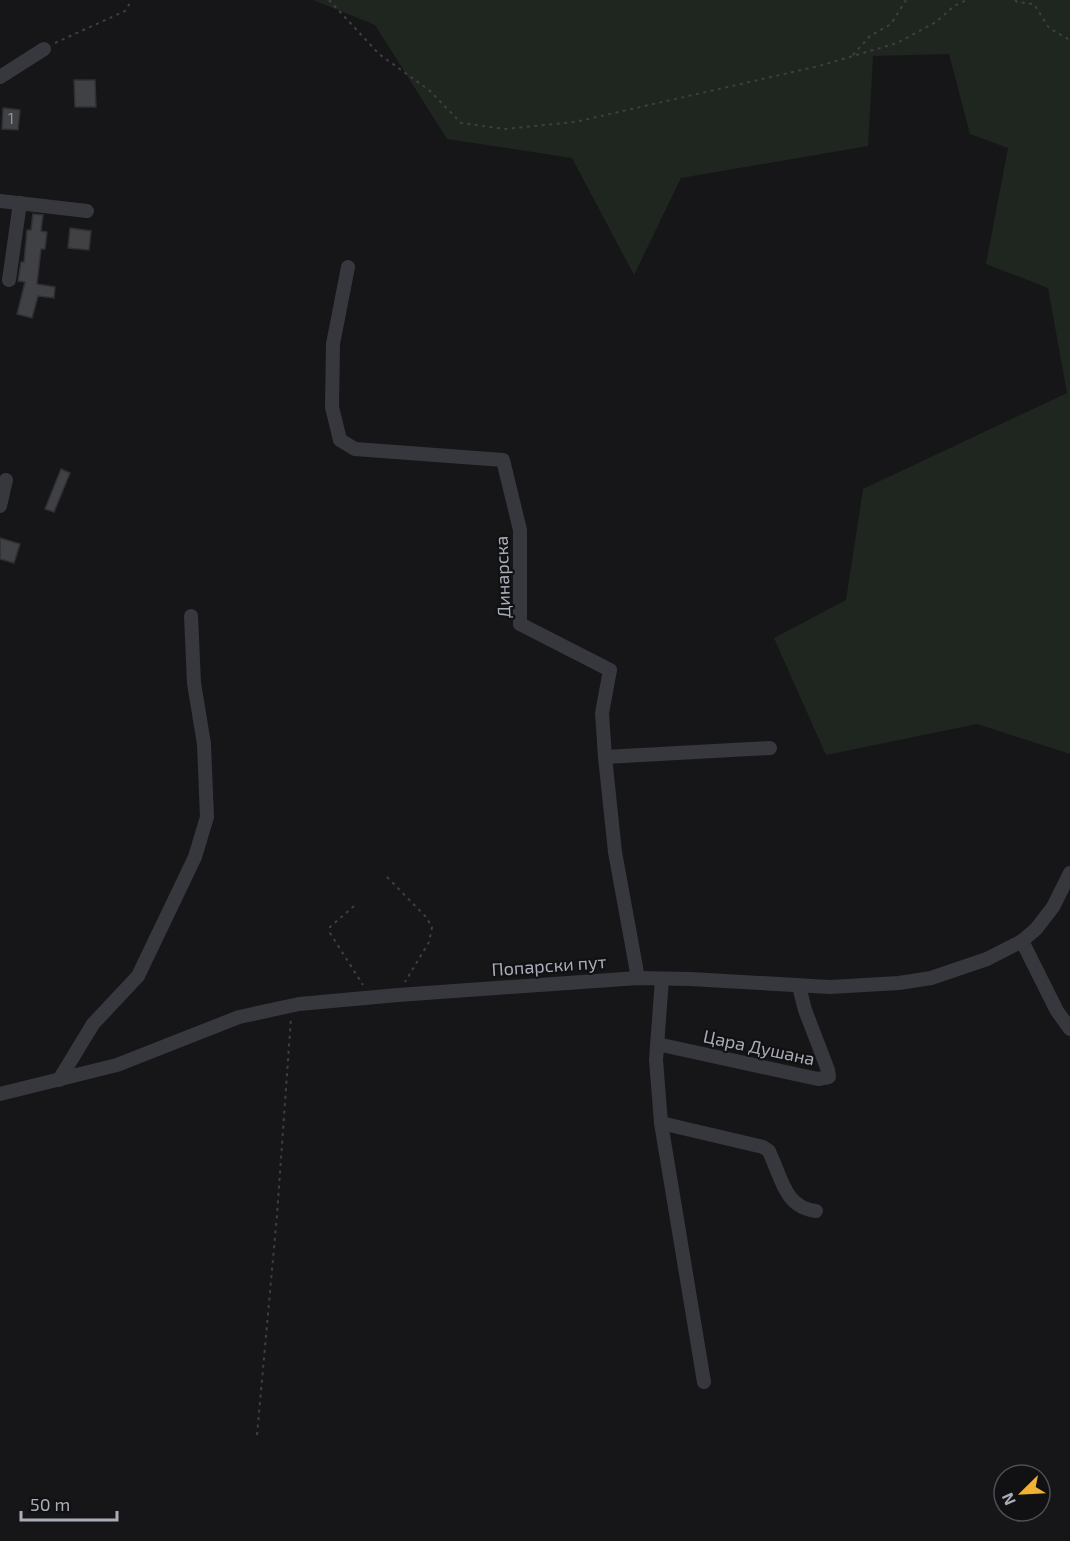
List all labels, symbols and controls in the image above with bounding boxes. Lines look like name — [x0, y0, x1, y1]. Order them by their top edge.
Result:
house number: 1 — [8, 109, 14, 127]
street label: Динарска — [490, 535, 514, 619]
street label: Попарски пут — [491, 950, 607, 980]
street label: Цара Душана — [701, 1024, 817, 1070]
north arrow — [992, 1463, 1052, 1523]
scale bar — [21, 1484, 117, 1522]
text: N — [997, 1490, 1019, 1508]
text: 50 m — [30, 1493, 70, 1515]

